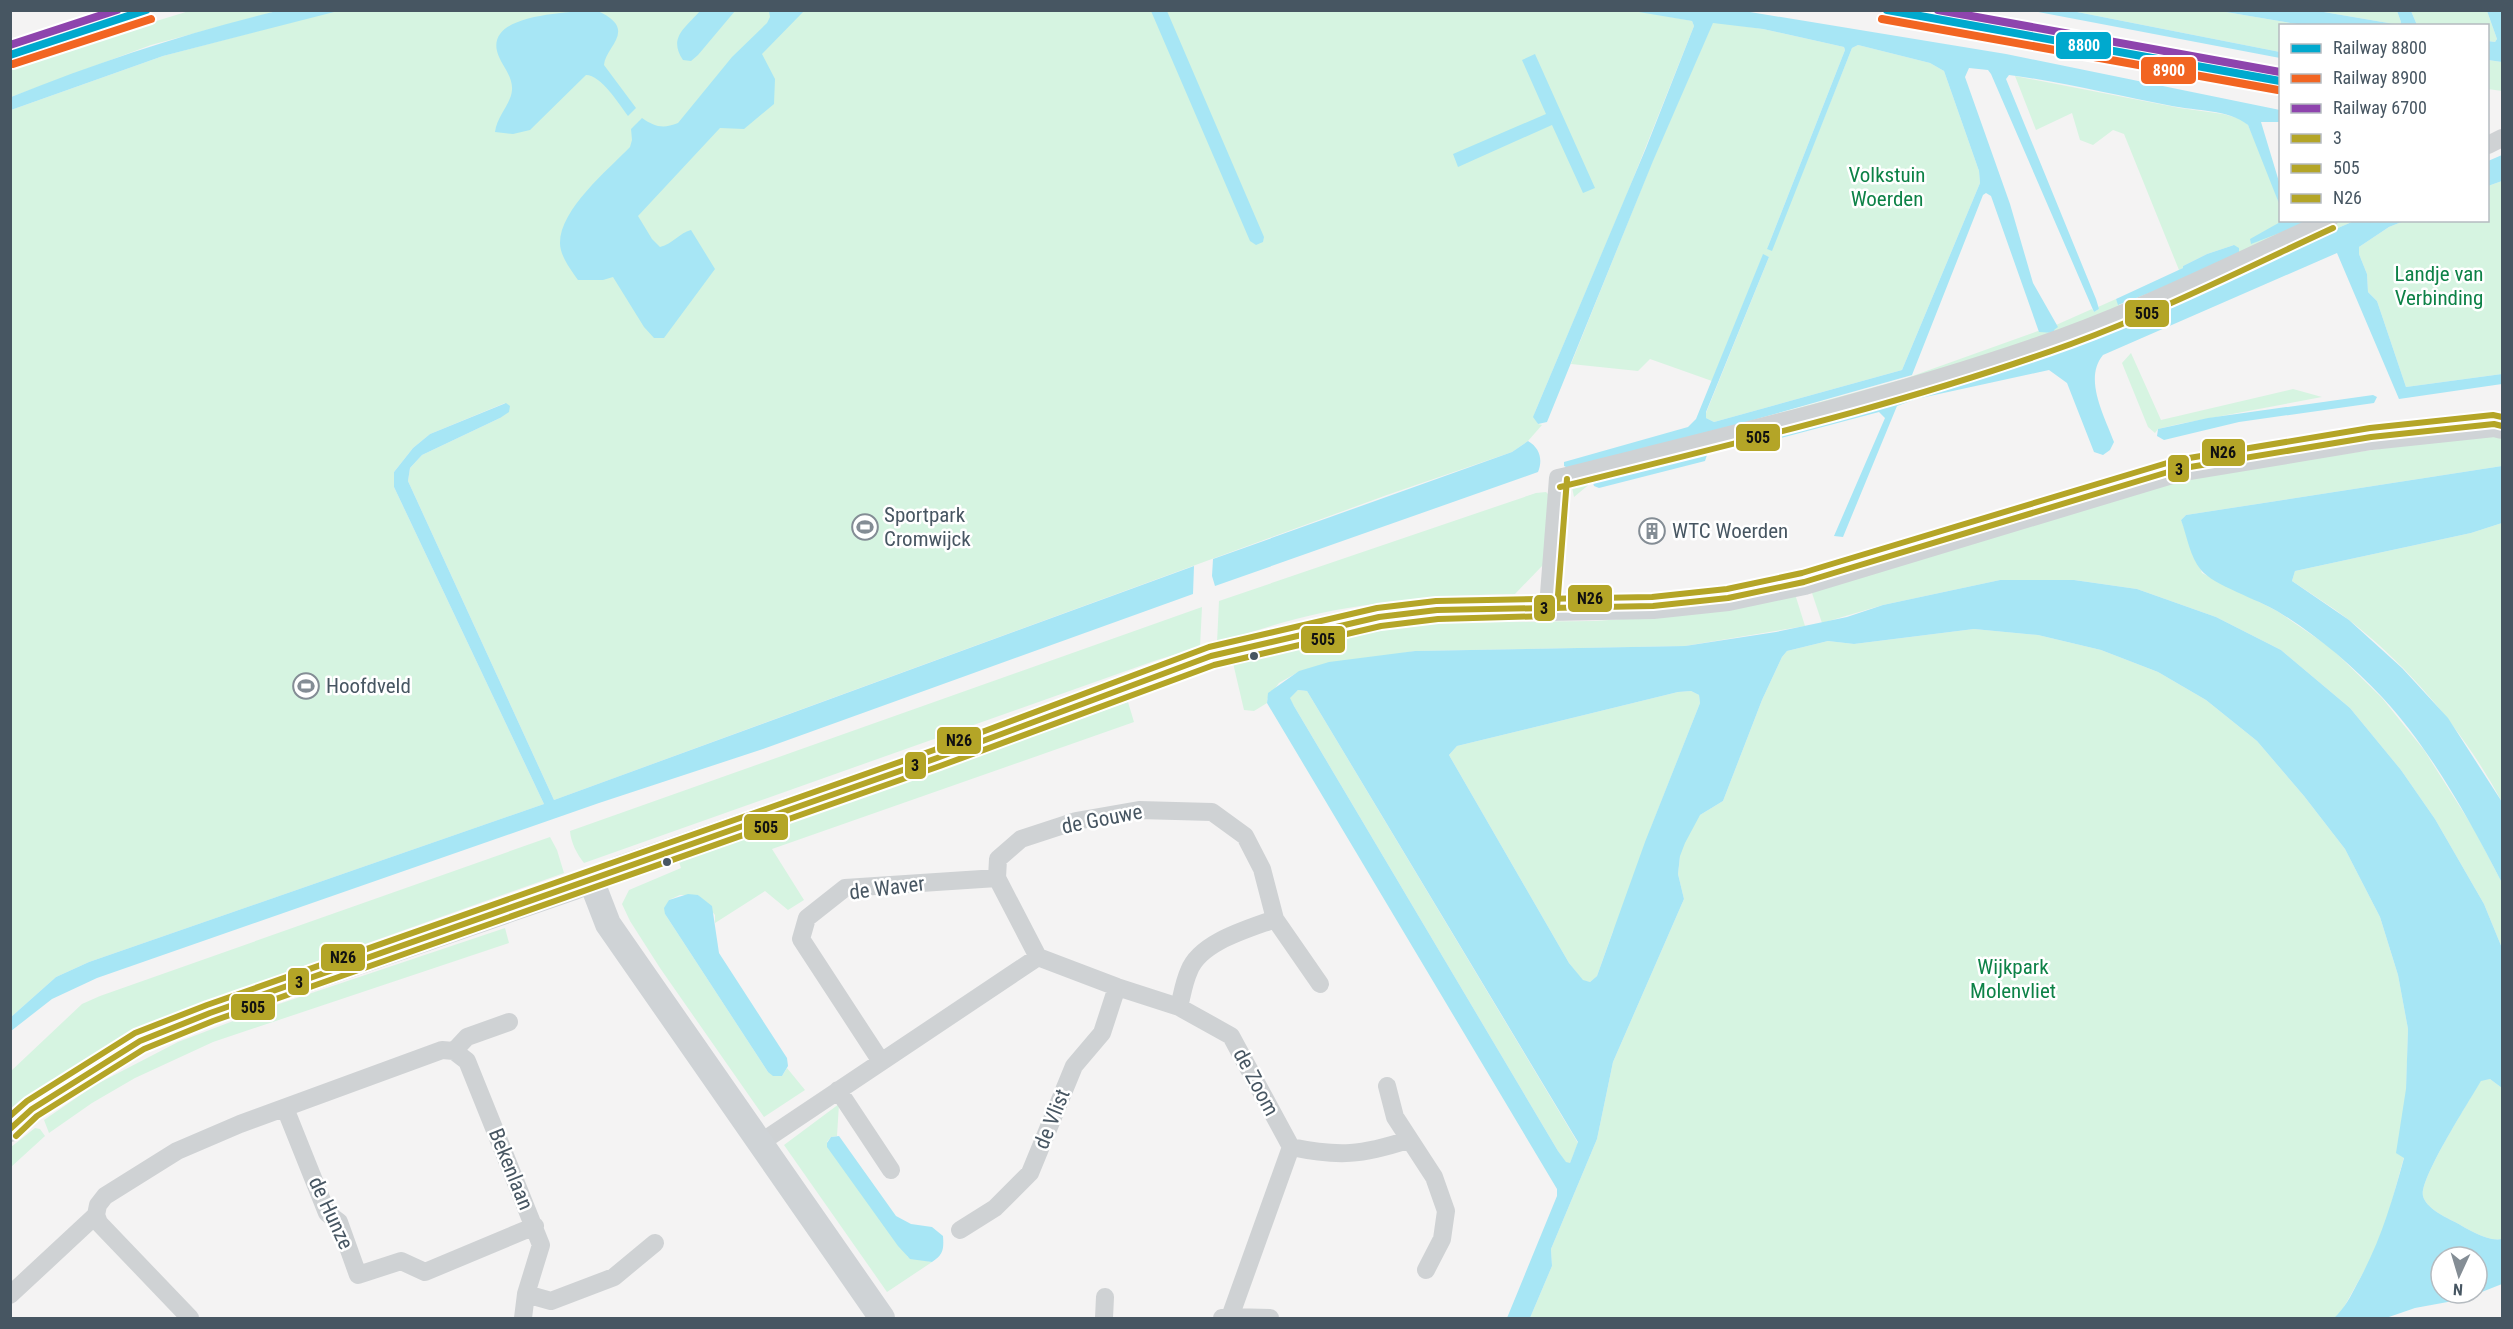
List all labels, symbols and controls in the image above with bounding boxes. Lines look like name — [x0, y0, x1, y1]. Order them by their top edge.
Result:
legend — [2279, 24, 2489, 222]
line badge: 8800 — [2055, 31, 2112, 60]
text: 8800 — [2068, 36, 2100, 55]
text: Railway 8800 — [2333, 37, 2427, 58]
line badge: 8900 — [2140, 56, 2197, 85]
text: 8900 — [2153, 61, 2185, 80]
text: Railway 8900 — [2333, 67, 2427, 88]
text: Railway 6700 — [2333, 97, 2427, 118]
text: 3 — [2333, 127, 2342, 148]
text: 505 — [2333, 157, 2360, 178]
park label: Volkstuin Woerden — [1848, 163, 1926, 211]
text: N26 — [2333, 187, 2362, 208]
park label: Landje van Verbinding — [2394, 262, 2484, 310]
line badge: 505 — [2124, 299, 2170, 328]
text: 505 — [2135, 304, 2159, 323]
line badge: 505 — [1735, 423, 1781, 452]
text: 505 — [1746, 428, 1770, 447]
line badge: N26 — [2201, 438, 2246, 467]
text: N26 — [2210, 443, 2236, 462]
line badge: 3 — [2167, 454, 2190, 483]
text: 3 — [2175, 460, 2183, 479]
place label: Sportpark Cromwijck — [884, 503, 971, 551]
sports icon: Sportpark Cromwijck — [850, 512, 880, 542]
building icon: WTC Woerden — [1637, 516, 1667, 546]
place label: WTC Woerden — [1672, 519, 1788, 543]
line badge: N26 — [1567, 584, 1613, 613]
text: N26 — [1577, 589, 1603, 608]
line badge: 3 — [1533, 594, 1556, 622]
text: 3 — [1540, 599, 1548, 618]
line badge: 505 — [1300, 625, 1346, 654]
text: 505 — [1311, 630, 1335, 649]
unlabelled marker — [1248, 650, 1260, 662]
sports icon: Hoofdveld — [291, 671, 321, 701]
place label: Hoofdveld — [326, 674, 411, 698]
line badge: N26 — [936, 726, 982, 755]
text: N26 — [946, 731, 972, 750]
line badge: 3 — [904, 751, 927, 780]
text: 3 — [911, 756, 919, 775]
street label: de Gouwe — [1060, 799, 1145, 839]
line badge: 505 — [743, 813, 789, 841]
text: 505 — [754, 818, 778, 837]
unlabelled marker — [661, 856, 673, 868]
street label: de Waver — [848, 871, 926, 905]
line badge: N26 — [320, 943, 366, 972]
text: N26 — [330, 948, 356, 967]
park label: Wijkpark Molenvliet — [1970, 955, 2056, 1003]
line badge: 3 — [287, 967, 310, 996]
text: 3 — [295, 973, 303, 992]
line badge: 505 — [230, 993, 276, 1021]
text: 505 — [241, 998, 265, 1017]
street label: de Zoom — [1228, 1044, 1284, 1120]
street label: de Vlist — [1029, 1086, 1075, 1152]
street label: Bekenlaan — [484, 1125, 538, 1213]
street label: de Hunze — [304, 1173, 358, 1253]
north arrow — [2429, 1245, 2489, 1305]
text: N — [2452, 1280, 2464, 1299]

